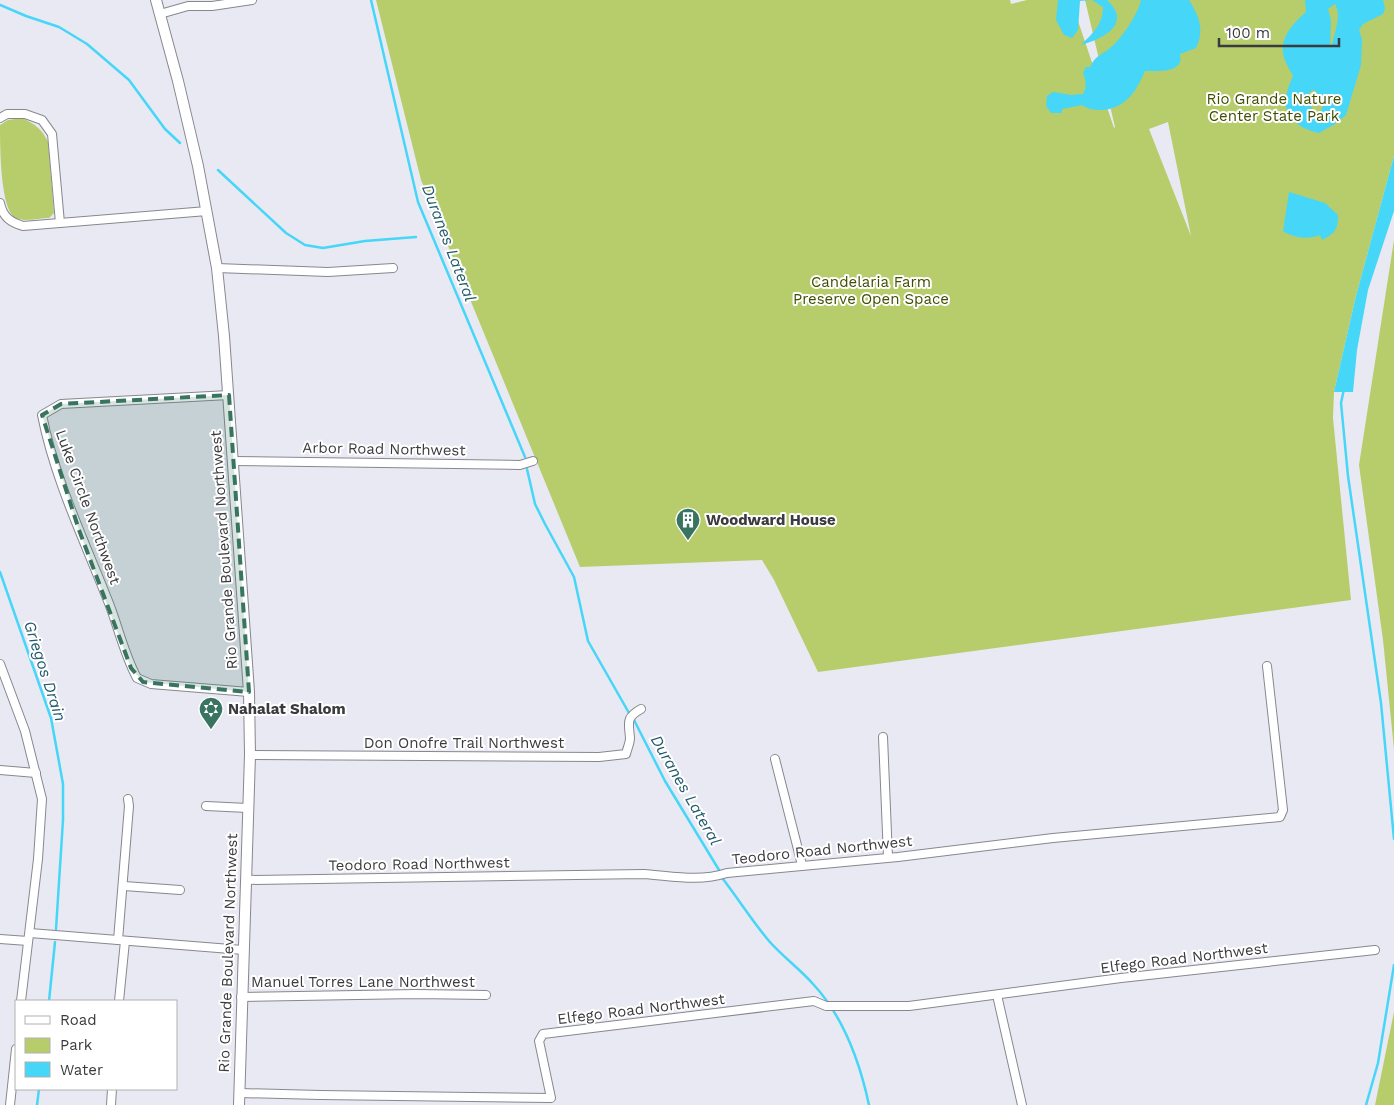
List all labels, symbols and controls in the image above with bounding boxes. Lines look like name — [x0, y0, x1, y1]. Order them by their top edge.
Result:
scale bar — [1219, 15, 1339, 47]
text: 100 m — [1226, 24, 1270, 42]
park label: Rio Grande Nature Center State Park — [1207, 90, 1341, 125]
water label: Duranes Lateral — [418, 182, 480, 304]
park label: Candelaria Farm Preserve Open Space — [793, 273, 949, 308]
street label: Luke Circle Northwest — [52, 427, 125, 587]
street label: Rio Grande Boulevard Northwest — [207, 429, 241, 670]
street label: Arbor Road Northwest — [302, 439, 466, 459]
building icon: Woodward House — [675, 507, 701, 541]
place label: Woodward House — [706, 511, 836, 529]
water label: Griegos Drain — [20, 618, 70, 724]
synagogue icon: Nahalat Shalom — [198, 696, 224, 730]
place label: Nahalat Shalom — [228, 700, 346, 718]
water label: Duranes Lateral — [647, 732, 725, 849]
street label: Don Onofre Trail Northwest — [364, 734, 565, 752]
street label: Teodoro Road Northwest — [731, 831, 914, 868]
street label: Rio Grande Boulevard Northwest — [215, 832, 241, 1073]
street label: Teodoro Road Northwest — [328, 853, 511, 875]
street label: Elfego Road Northwest — [1099, 939, 1269, 977]
street label: Manuel Torres Lane Northwest — [251, 973, 476, 991]
street label: Elfego Road Northwest — [556, 990, 726, 1028]
legend — [15, 1000, 178, 1090]
text: Road — [60, 1011, 97, 1029]
text: Park — [60, 1036, 93, 1054]
text: Water — [60, 1061, 103, 1079]

